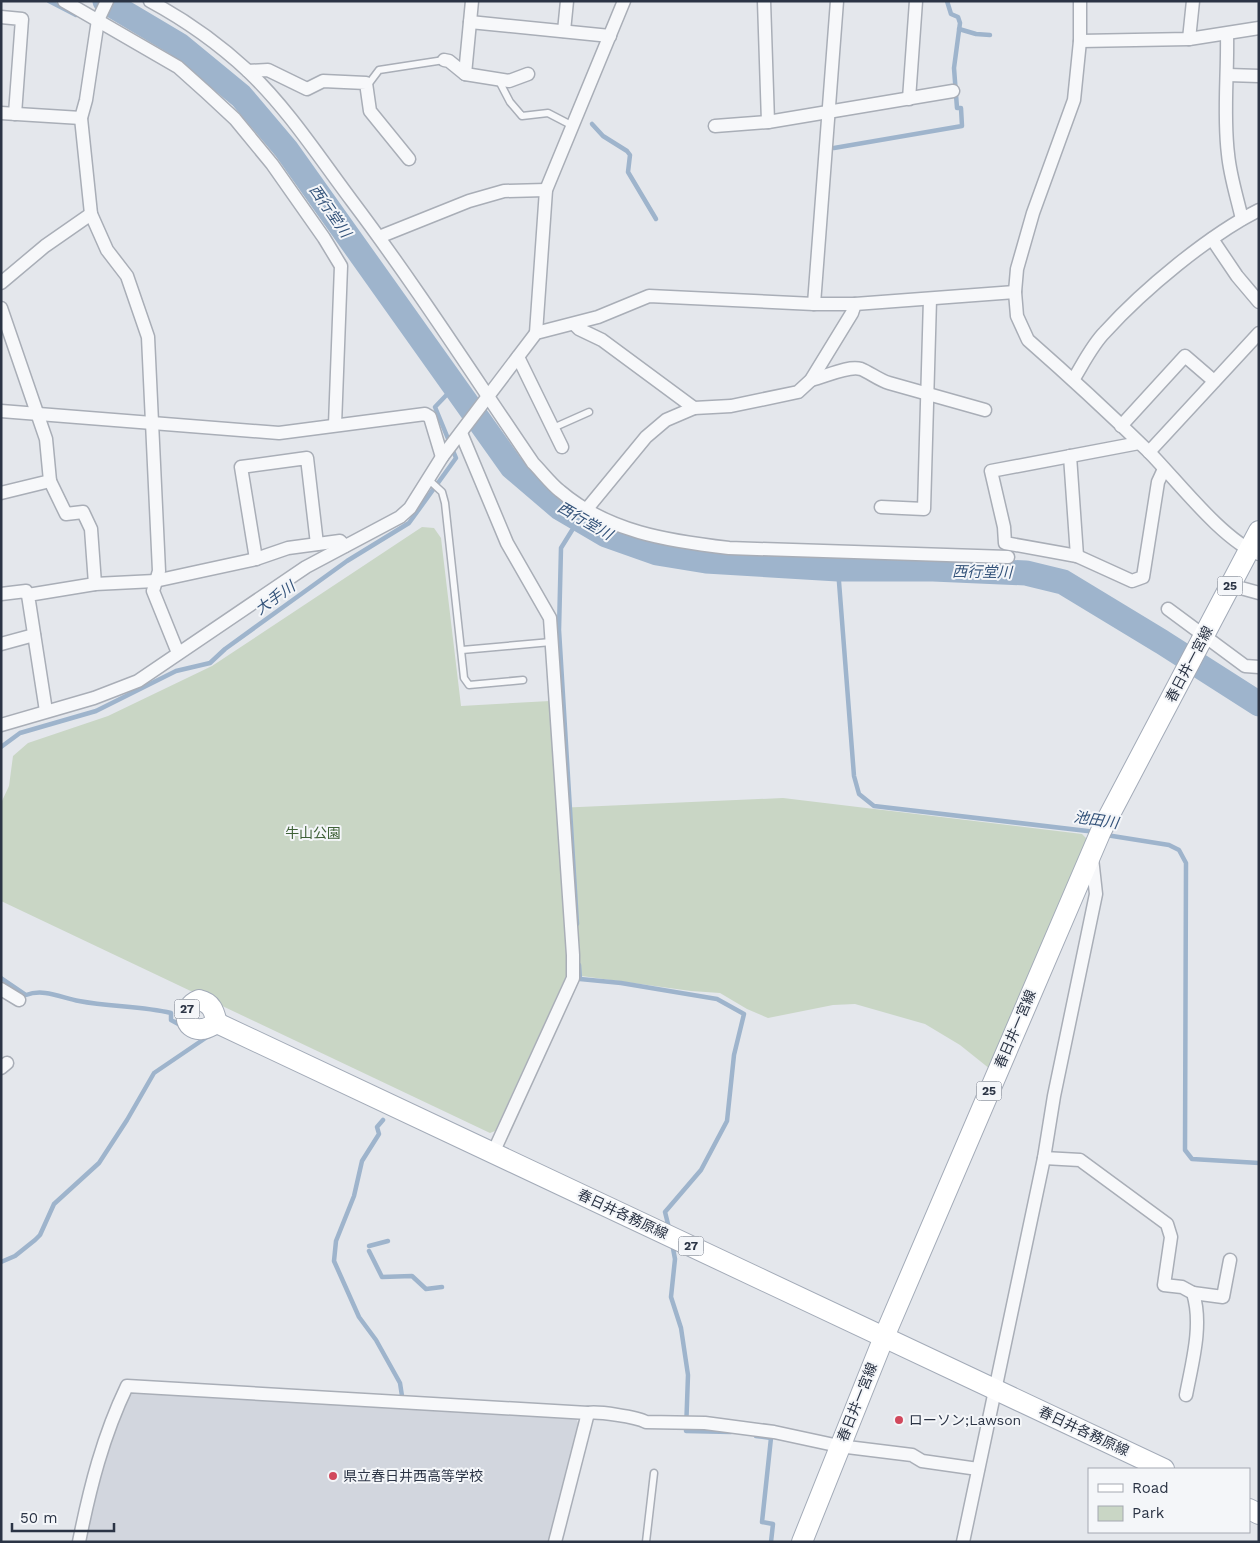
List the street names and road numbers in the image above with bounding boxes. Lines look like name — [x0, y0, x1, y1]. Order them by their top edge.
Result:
road number: 25 — [1218, 576, 1242, 596]
street label: 春日井一宮線 — [1162, 623, 1216, 705]
street label: 春日井一宮線 — [991, 987, 1039, 1071]
road number: 27 — [174, 1000, 200, 1019]
road number: 25 — [976, 1082, 1002, 1100]
street label: 春日井各務原線 — [575, 1186, 671, 1242]
road number: 27 — [678, 1236, 704, 1256]
street label: 春日井一宮線 — [834, 1360, 880, 1444]
street label: 春日井各務原線 — [1036, 1403, 1132, 1459]

